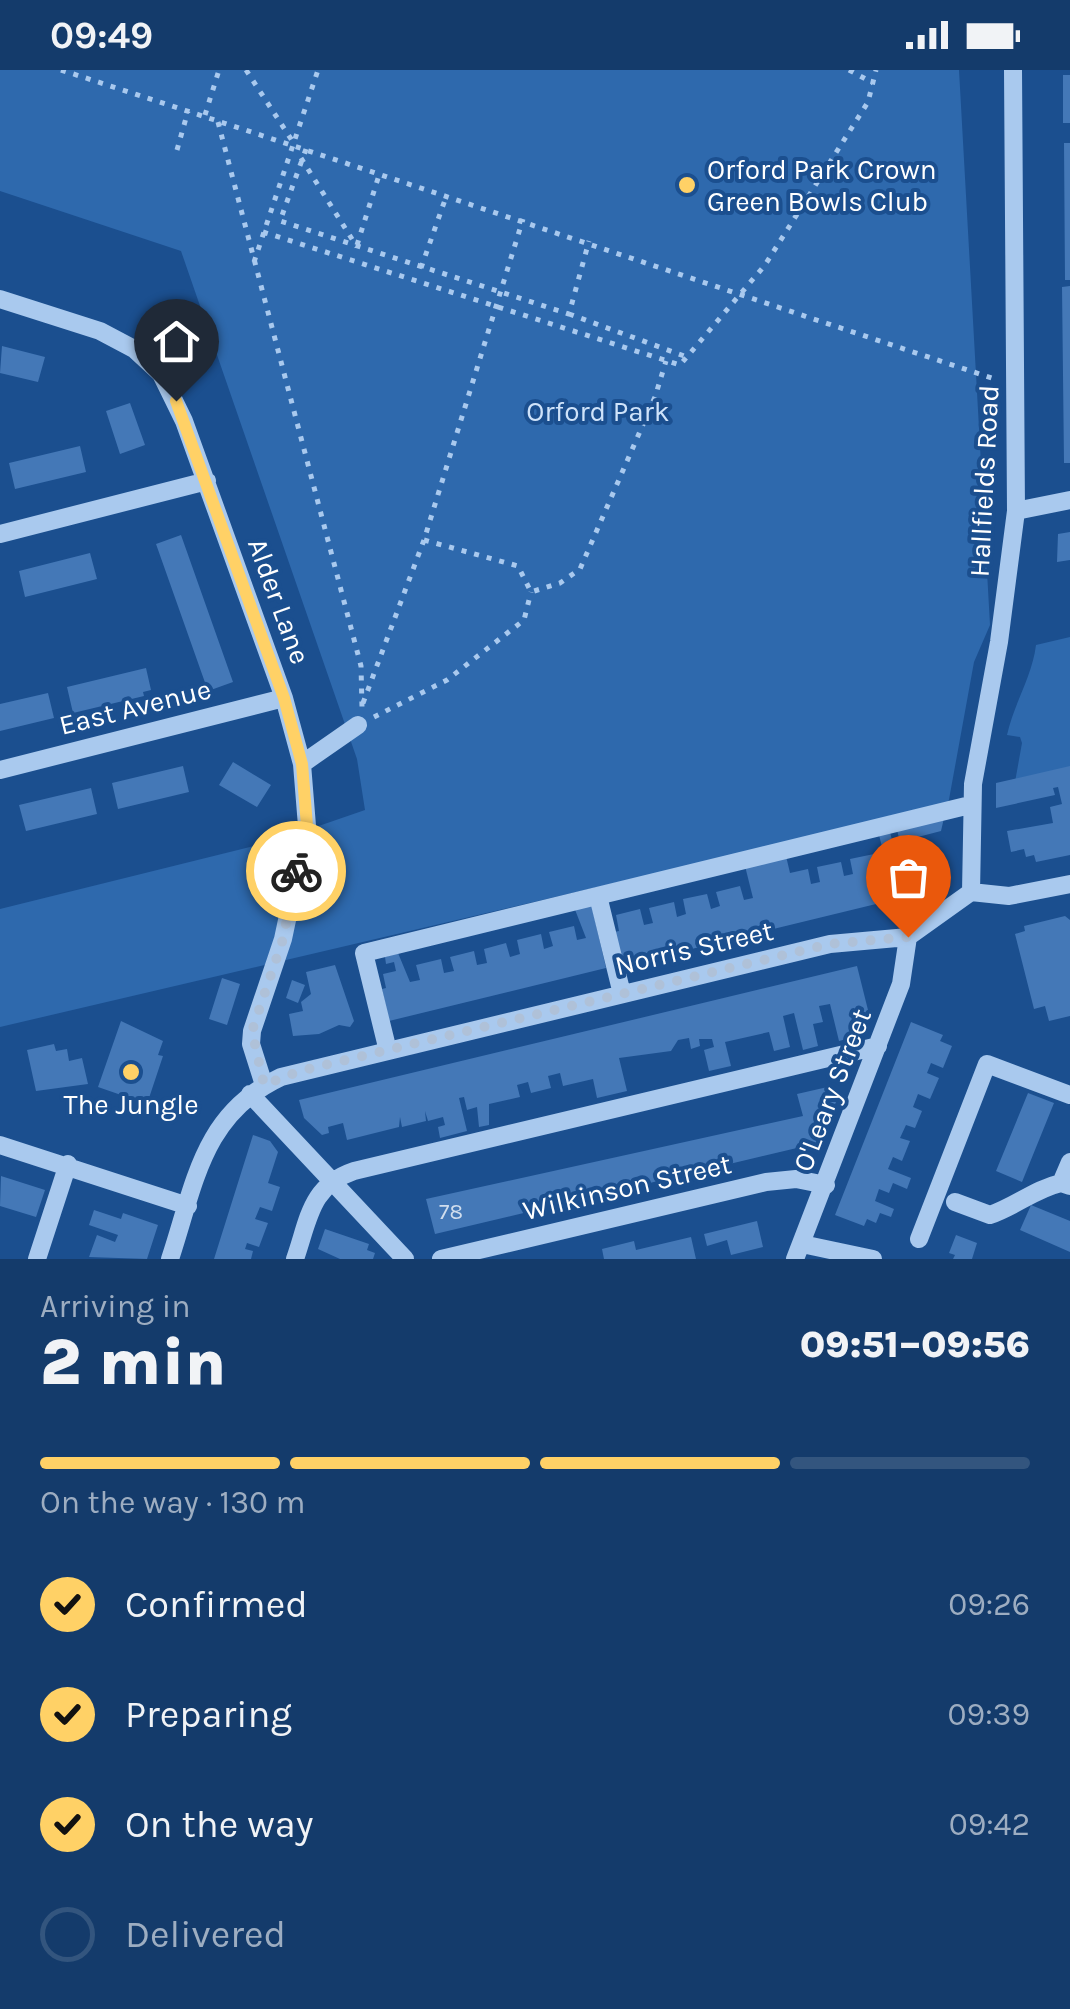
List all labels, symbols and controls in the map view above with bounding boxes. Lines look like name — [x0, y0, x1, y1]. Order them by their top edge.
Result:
text: 09:49 — [50, 13, 153, 58]
place label: Orford Park Crown Green Bowls Club — [707, 153, 937, 218]
marker: Orford Park Crown Green Bowls Club — [676, 174, 698, 196]
pin — [134, 299, 219, 402]
icon: home — [149, 314, 204, 369]
street label: Hallfields Road — [962, 384, 1006, 578]
park label: Orford Park — [526, 395, 670, 428]
street label: Alder Lane — [241, 534, 317, 668]
street label: East Avenue — [56, 672, 214, 742]
courier — [246, 821, 346, 921]
pin — [866, 835, 951, 938]
icon: bike — [269, 844, 324, 899]
icon: bag — [881, 850, 936, 905]
street label: Norris Street — [612, 914, 776, 982]
street label: O'Leary Street — [786, 1004, 878, 1176]
marker: The Jungle — [120, 1061, 142, 1083]
place label: The Jungle — [63, 1088, 199, 1121]
street label: Wilkinson Street — [520, 1147, 734, 1227]
house number: 78 — [439, 1199, 463, 1225]
text: Arriving in — [40, 1288, 191, 1325]
text: 09:51–09:56 — [800, 1322, 1030, 1367]
text: 2 min — [40, 1324, 226, 1400]
text: On the way · 130 m — [40, 1484, 306, 1521]
icon: check — [40, 1577, 95, 1632]
text: Confirmed — [125, 1582, 308, 1627]
text: 09:26 — [948, 1586, 1030, 1623]
icon: check — [40, 1687, 95, 1742]
text: Preparing — [125, 1692, 292, 1737]
text: 09:39 — [948, 1696, 1030, 1733]
icon: check — [40, 1797, 95, 1852]
text: On the way — [125, 1802, 313, 1847]
text: 09:42 — [949, 1806, 1030, 1843]
text: Delivered — [125, 1912, 286, 1957]

